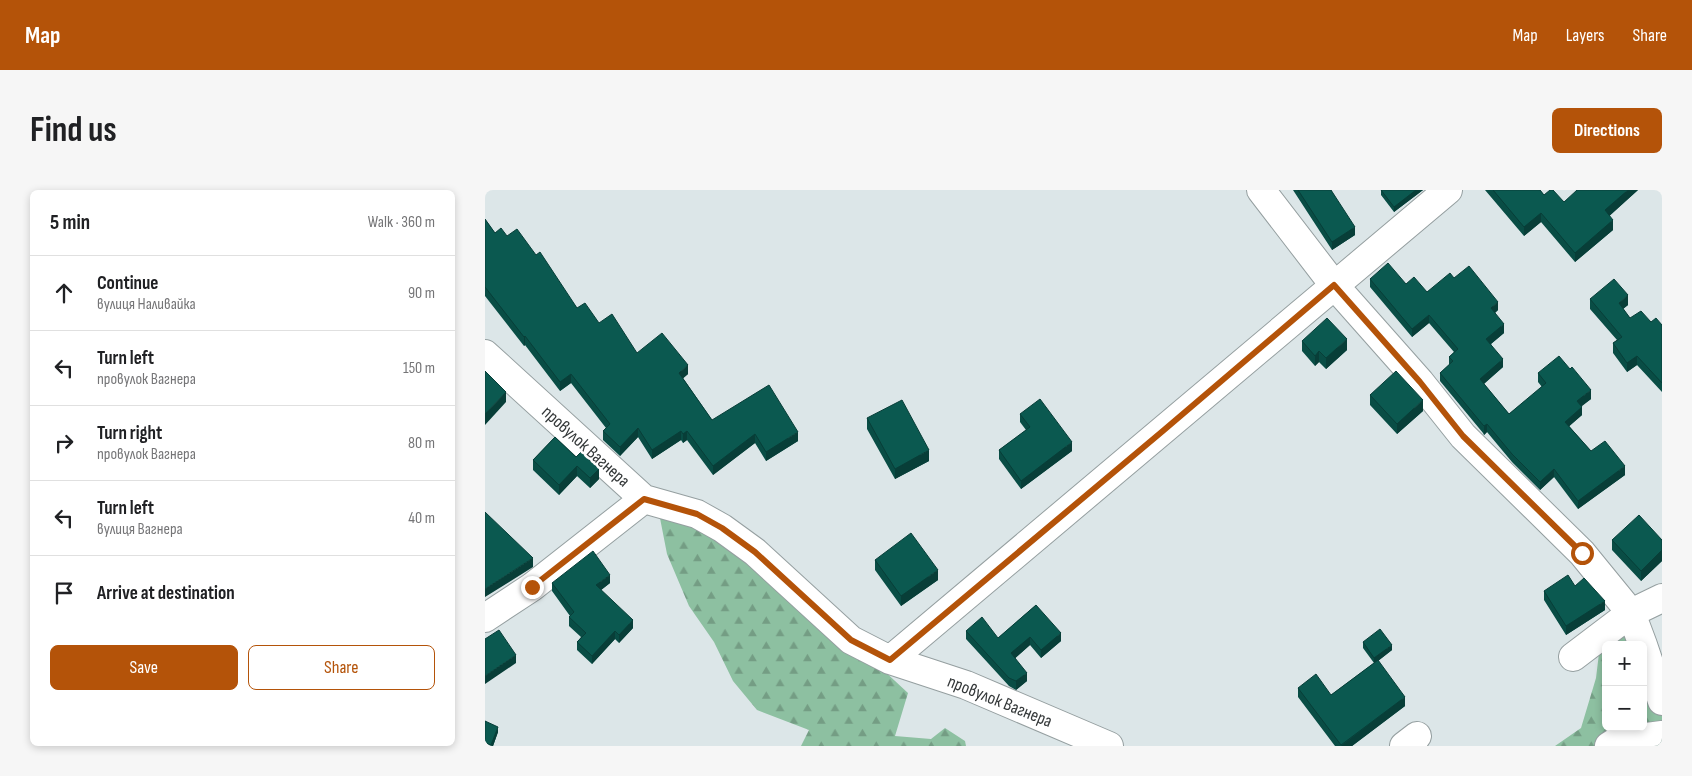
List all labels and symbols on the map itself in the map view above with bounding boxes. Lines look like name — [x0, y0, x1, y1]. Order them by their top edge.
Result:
street label: провулок Вагнера — [537, 401, 634, 491]
route start — [1571, 542, 1594, 565]
route end — [521, 576, 544, 599]
street label: провулок Вагнера — [944, 671, 1055, 732]

